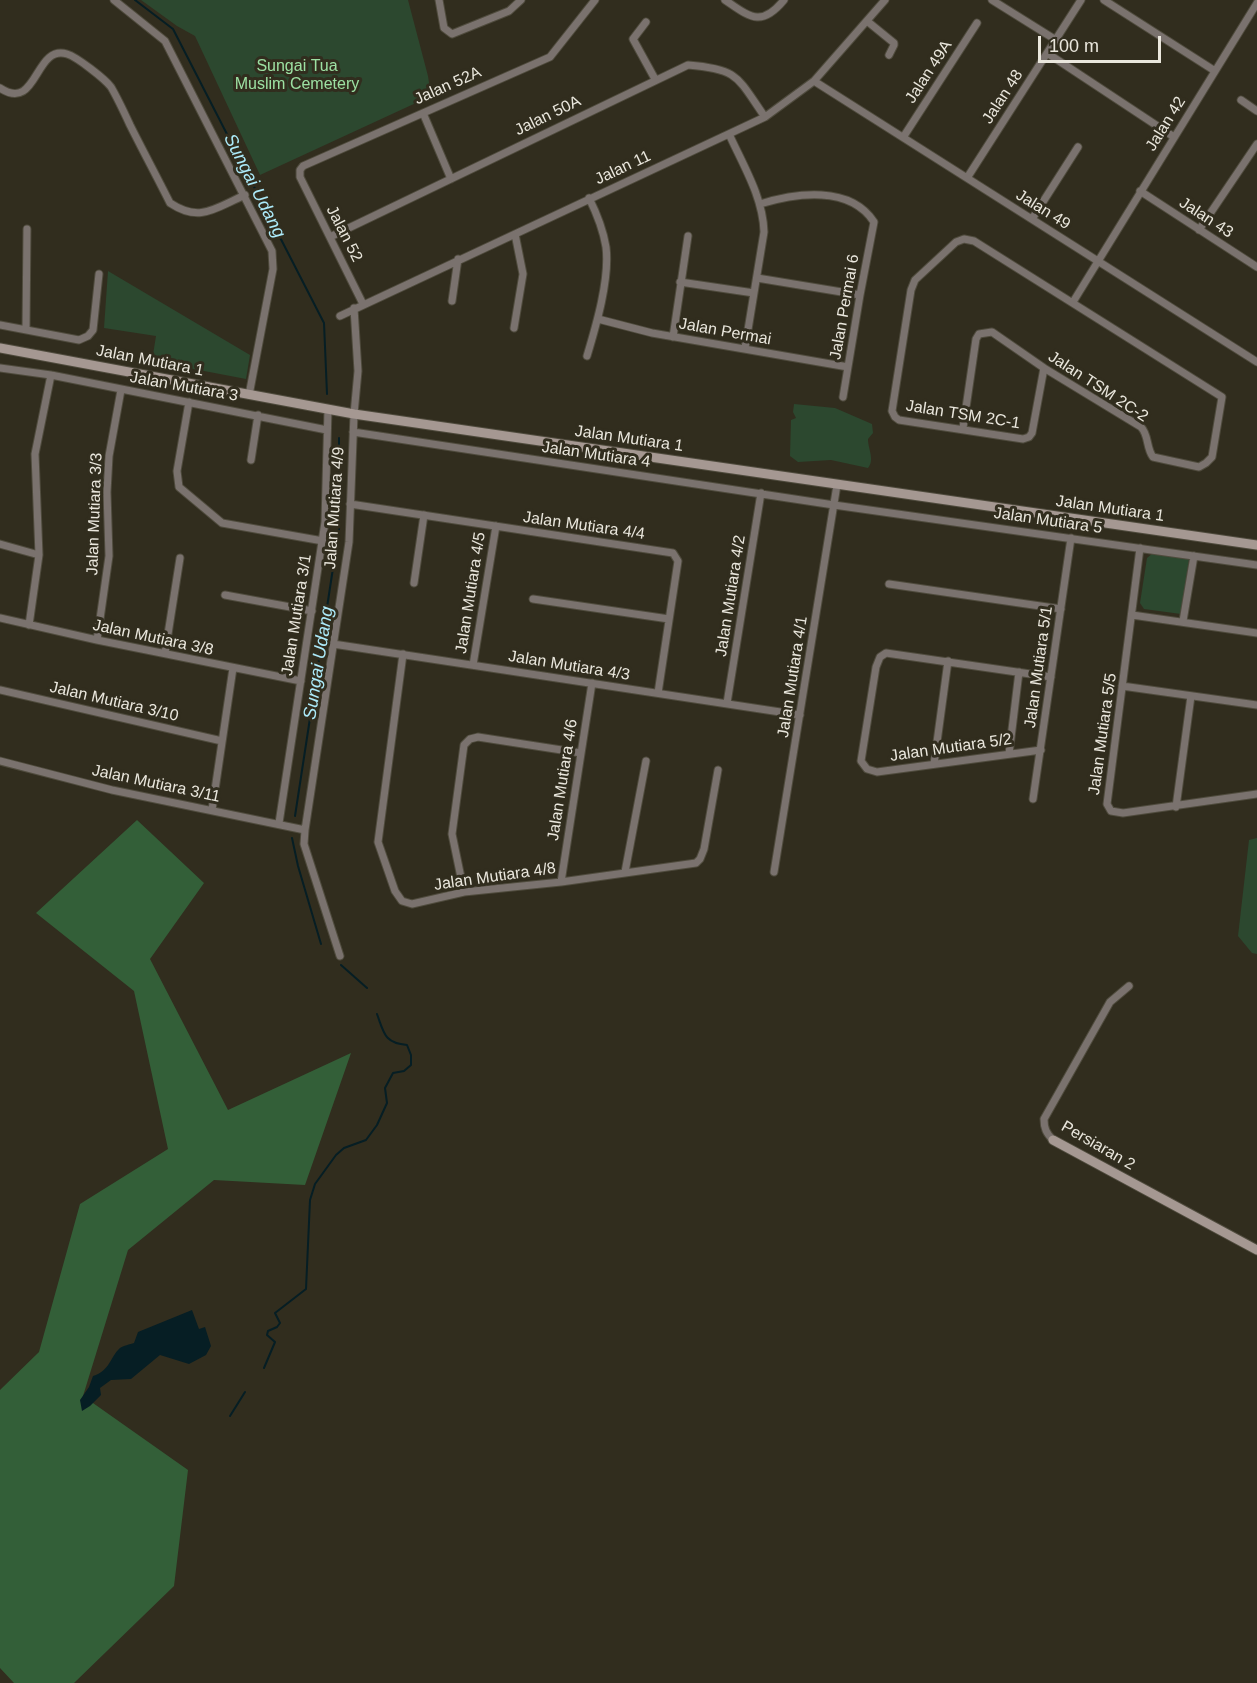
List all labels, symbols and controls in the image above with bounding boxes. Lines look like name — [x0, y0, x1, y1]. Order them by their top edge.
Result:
scale bar — [1041, 24, 1164, 62]
text: 100 m — [1049, 36, 1099, 56]
street label: Jalan 49A — [902, 37, 956, 107]
park label: Sungai Tua Muslim Cemetery — [235, 57, 359, 95]
street label: Jalan 52A — [412, 63, 484, 109]
street label: Jalan 48 — [978, 66, 1028, 128]
street label: Jalan 50A — [512, 92, 584, 140]
street label: Jalan 42 — [1142, 93, 1190, 155]
water label: Sungai Udang — [218, 130, 290, 242]
street label: Jalan 11 — [592, 147, 654, 189]
street label: Jalan 49 — [1012, 186, 1074, 234]
street label: Jalan 43 — [1175, 193, 1237, 243]
street label: Jalan 52 — [322, 203, 366, 265]
street label: Jalan Permai 6 — [826, 253, 864, 361]
street label: Jalan Permai — [677, 314, 773, 350]
street label: Jalan Mutiara 1 — [94, 341, 206, 381]
street label: Jalan TSM 2C-2 — [1044, 347, 1152, 427]
street label: Jalan Mutiara 3 — [128, 368, 240, 406]
street label: Jalan TSM 2C-1 — [904, 396, 1022, 434]
street label: Jalan Mutiara 1 — [574, 422, 684, 456]
street label: Jalan Mutiara 4 — [541, 438, 651, 472]
street label: Jalan Mutiara 4/9 — [321, 446, 349, 570]
street label: Jalan Mutiara 3/3 — [83, 452, 107, 576]
street label: Jalan Mutiara 1 — [1055, 492, 1165, 526]
street label: Jalan Mutiara 5 — [993, 504, 1103, 538]
street label: Jalan Mutiara 4/4 — [522, 508, 646, 544]
street label: Jalan Mutiara 4/5 — [452, 531, 490, 655]
street label: Jalan Mutiara 4/2 — [712, 534, 750, 658]
street label: Jalan Mutiara 3/1 — [278, 553, 316, 677]
water label: Sungai Udang — [299, 605, 339, 721]
street label: Jalan Mutiara 5/1 — [1021, 605, 1057, 729]
street label: Jalan Mutiara 4/1 — [774, 615, 812, 739]
street label: Jalan Mutiara 3/8 — [91, 616, 215, 660]
street label: Jalan Mutiara 4/3 — [507, 647, 631, 685]
street label: Jalan Mutiara 5/5 — [1085, 672, 1121, 796]
street label: Jalan Mutiara 3/10 — [48, 678, 180, 726]
street label: Jalan Mutiara 4/6 — [544, 718, 582, 842]
street label: Jalan Mutiara 5/2 — [889, 730, 1013, 766]
street label: Jalan Mutiara 3/11 — [90, 761, 222, 807]
street label: Jalan Mutiara 4/8 — [433, 859, 557, 895]
street label: Persiaran 2 — [1058, 1117, 1138, 1175]

